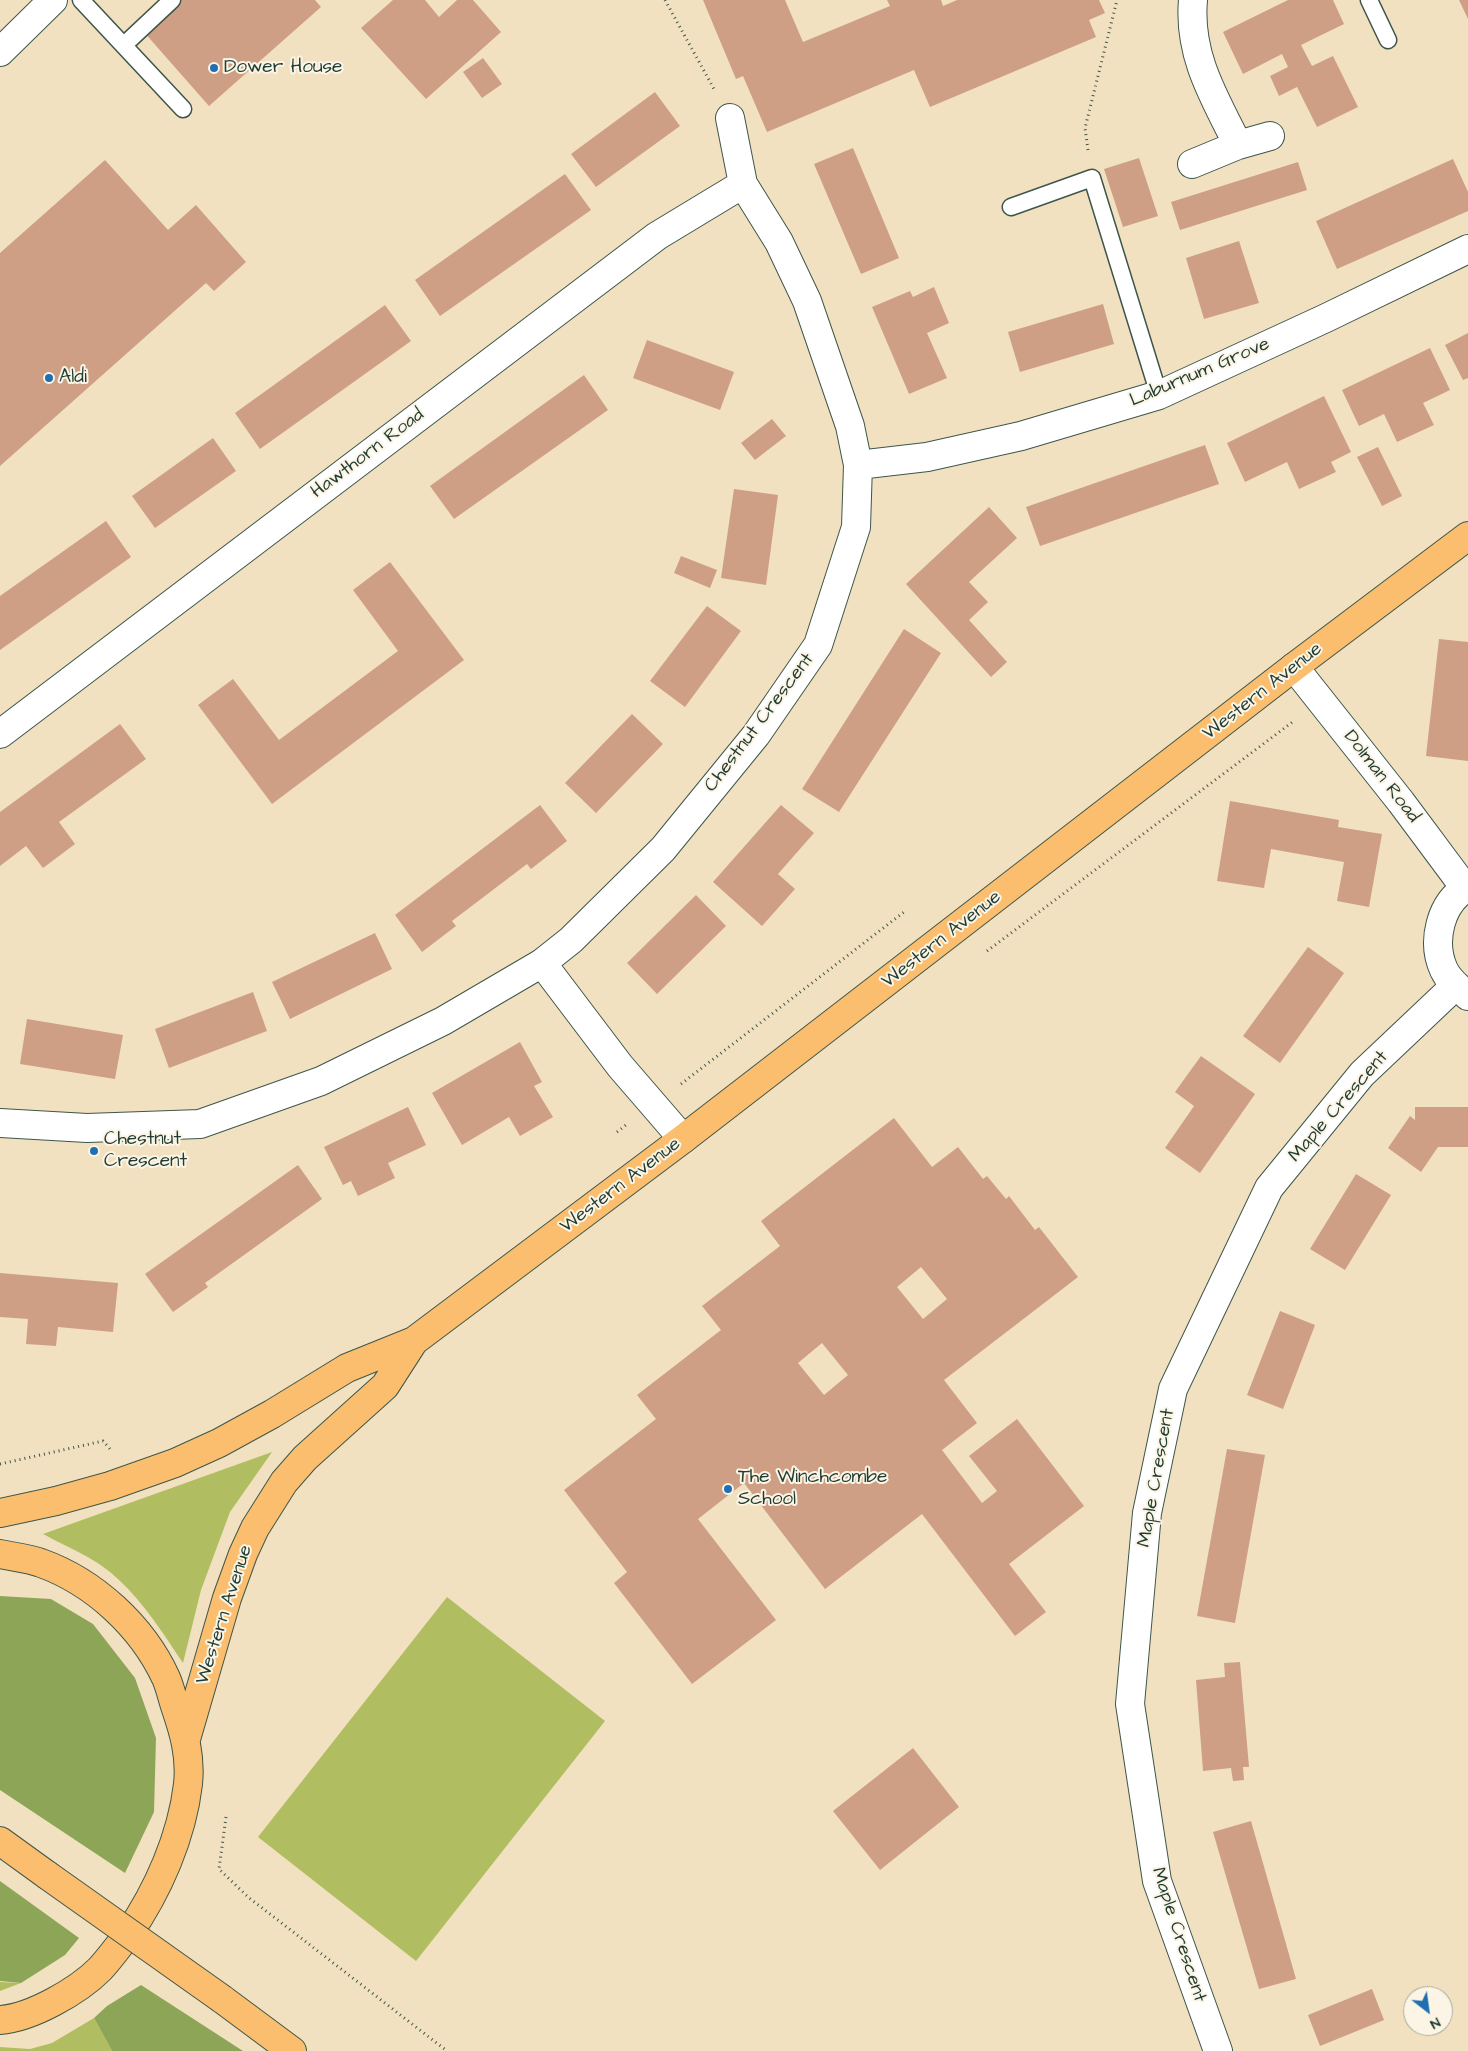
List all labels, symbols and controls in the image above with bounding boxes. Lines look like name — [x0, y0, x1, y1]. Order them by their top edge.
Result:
place label: Dower House — [224, 57, 342, 79]
marker: Dower House — [208, 62, 220, 74]
street label: Laburnum Grove — [1127, 333, 1273, 413]
place label: Aldi — [59, 367, 87, 389]
marker: Aldi — [43, 372, 55, 384]
street label: Hawthorn Road — [307, 404, 429, 504]
street label: Western Avenue — [1199, 638, 1327, 746]
street label: Chestnut Crescent — [700, 649, 820, 797]
street label: Dolman Road — [1338, 726, 1424, 828]
street label: Western Avenue — [878, 886, 1006, 994]
street label: Maple Crescent — [1284, 1047, 1394, 1167]
place label: Chestnut Crescent — [104, 1129, 187, 1173]
street label: Western Avenue — [556, 1133, 686, 1239]
marker: Chestnut Crescent — [88, 1145, 100, 1157]
street label: Maple Crescent — [1134, 1407, 1180, 1549]
place label: The Winchcombe School — [738, 1467, 887, 1511]
marker: The Winchcombe School — [722, 1483, 734, 1495]
street label: Western Avenue — [192, 1543, 258, 1687]
street label: Maple Crescent — [1146, 1865, 1210, 2005]
north arrow — [1403, 1986, 1453, 2036]
text: N — [1426, 2012, 1444, 2034]

